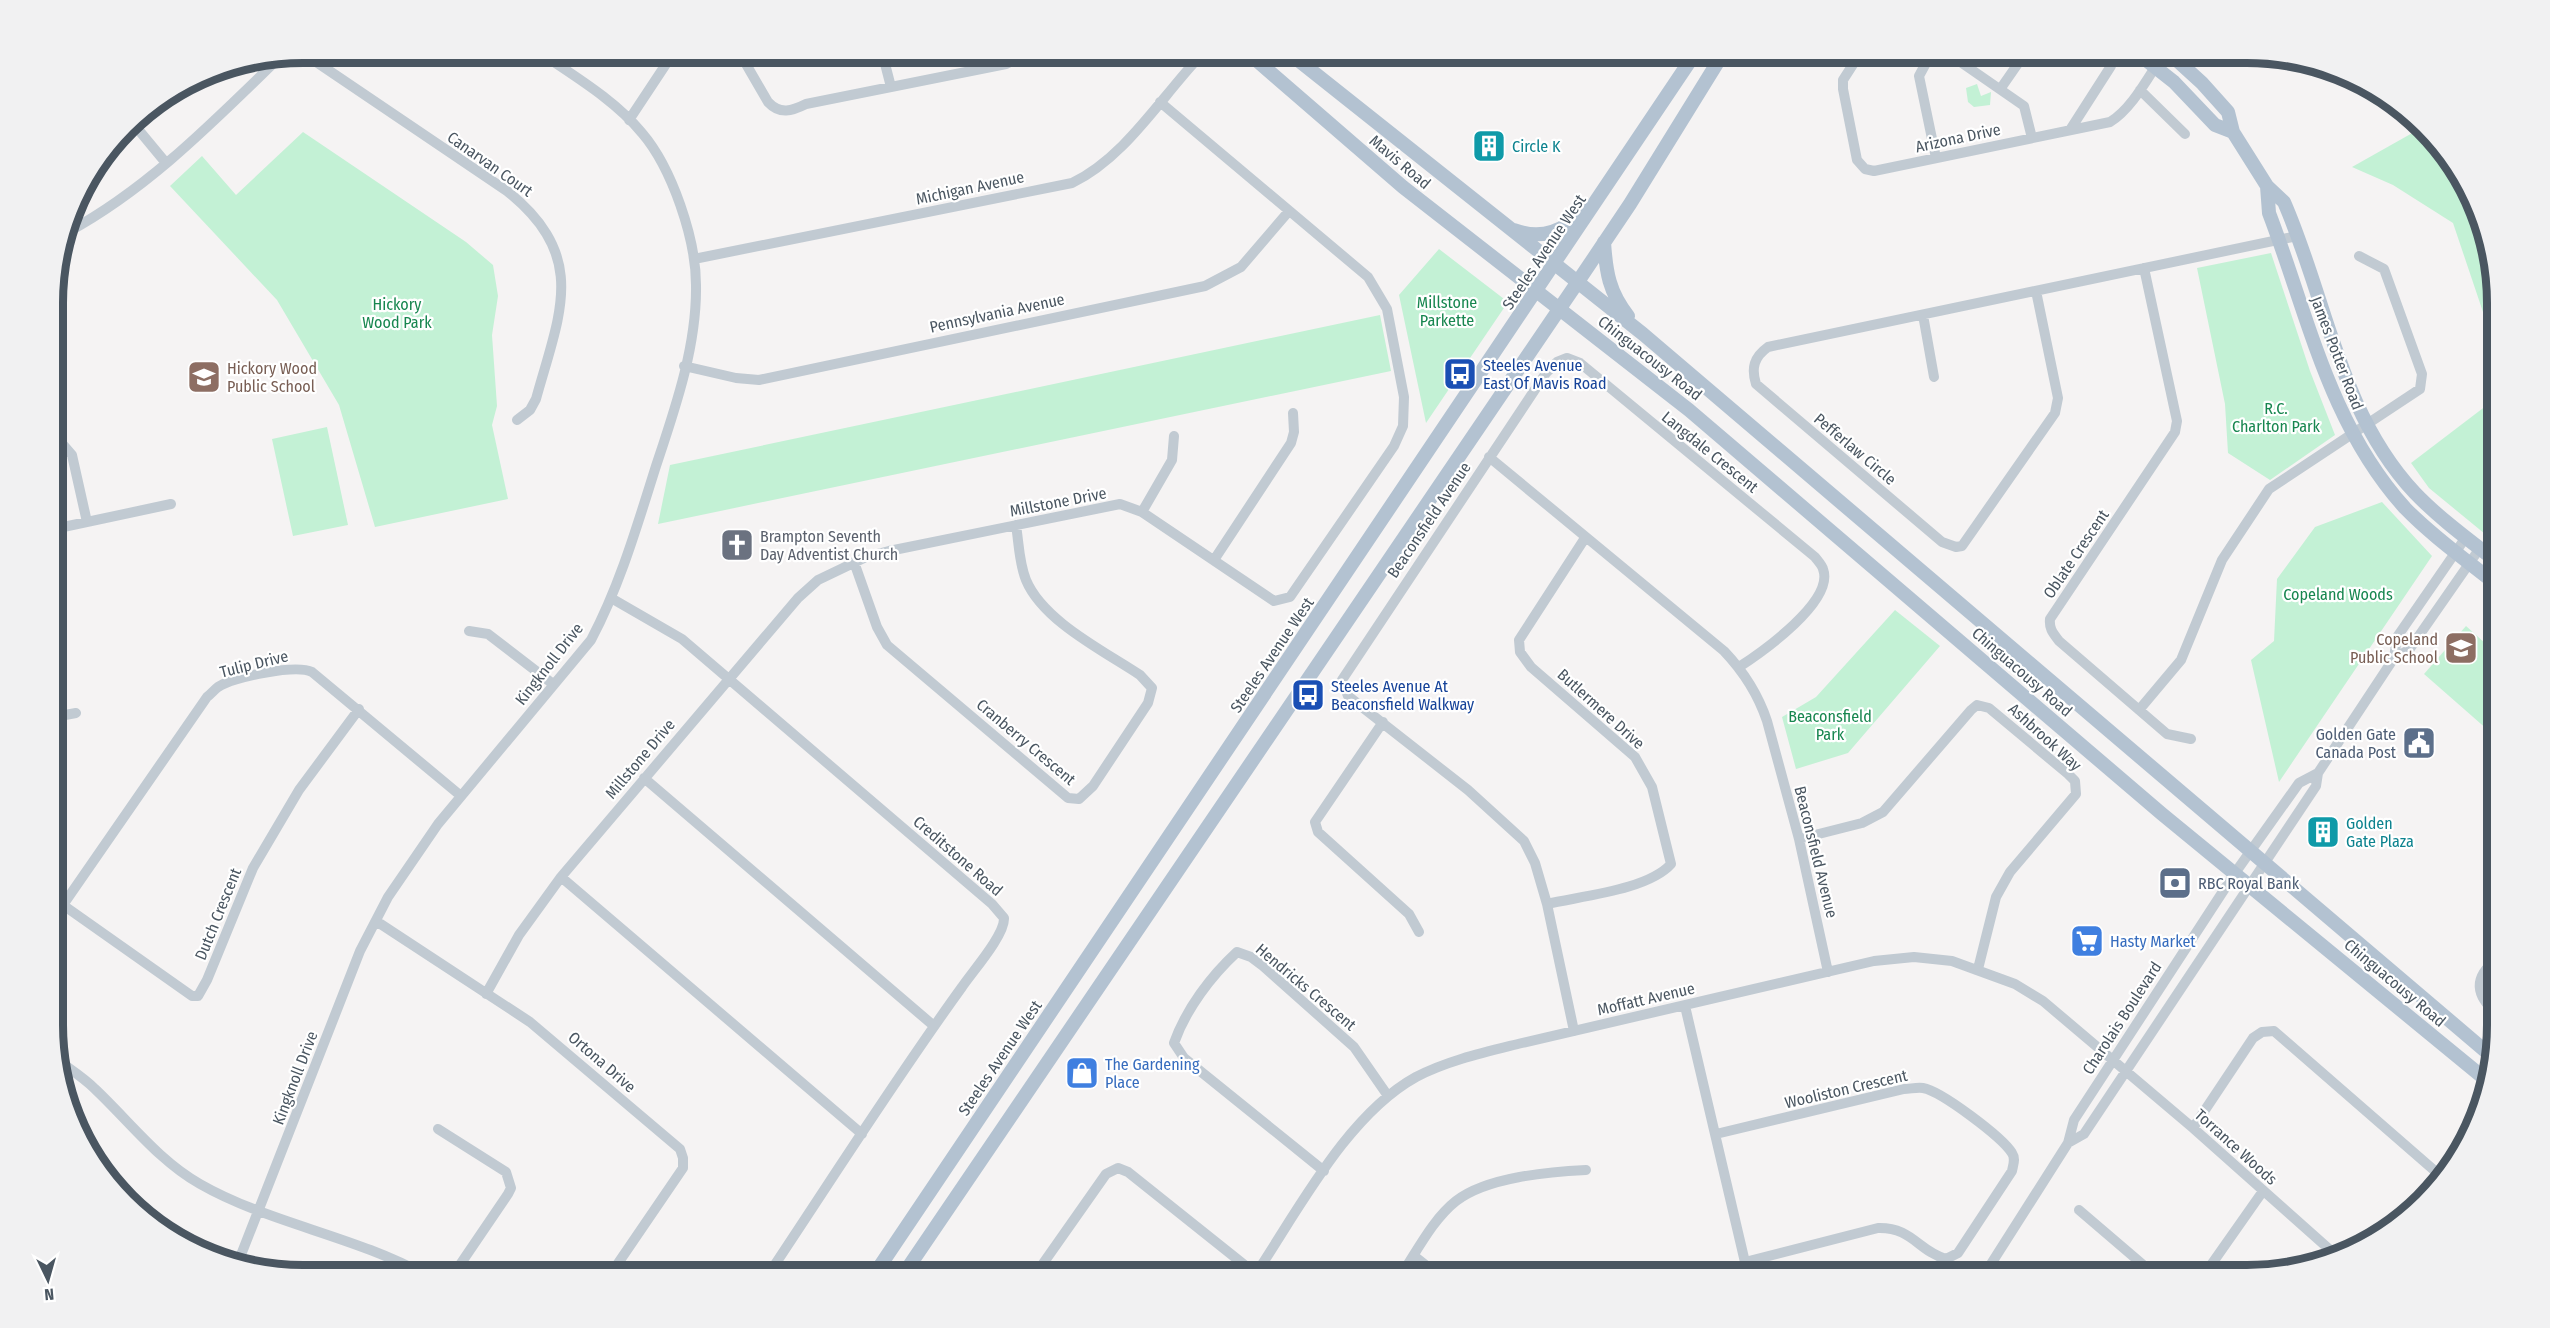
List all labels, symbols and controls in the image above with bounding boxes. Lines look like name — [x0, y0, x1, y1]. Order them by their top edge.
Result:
street label: Arizona Drive — [1914, 120, 2002, 156]
street label: Canarvan Court — [444, 128, 537, 201]
building icon: Circle K — [1471, 128, 1507, 164]
street label: Mavis Road — [1366, 131, 1434, 193]
place label: Circle K — [1512, 137, 1561, 156]
street label: Michigan Avenue — [914, 167, 1026, 209]
street label: Steeles Avenue West — [1498, 190, 1590, 313]
street label: Pennsylvania Avenue — [928, 289, 1066, 337]
park label: Millstone Parkette — [1417, 293, 1477, 330]
street label: James Potter Road — [2307, 294, 2367, 412]
park label: Hickory Wood Park — [362, 295, 432, 332]
street label: Chinguacousy Road — [1594, 312, 1706, 404]
bus stop icon: Steeles Avenue East Of Mavis Road — [1442, 356, 1478, 392]
place label: Steeles Avenue East Of Mavis Road — [1483, 356, 1606, 393]
school or university icon: Hickory Wood Public School — [186, 359, 222, 395]
place label: Hickory Wood Public School — [227, 359, 317, 396]
park label: R.C. Charlton Park — [2232, 399, 2321, 436]
street label: Langdale Crescent — [1658, 407, 1763, 497]
street label: Pefferlaw Circle — [1810, 409, 1900, 489]
street label: Beaconsfield Avenue — [1383, 458, 1475, 581]
street label: Millstone Drive — [1008, 483, 1108, 521]
street label: Oblate Crescent — [2039, 505, 2113, 602]
church icon: Brampton Seventh Day Adventist Church — [719, 527, 755, 563]
place label: Brampton Seventh Day Adventist Church — [760, 527, 898, 564]
park label: Copeland Woods — [2283, 585, 2393, 604]
street label: Steeles Avenue West — [1226, 593, 1318, 716]
street label: Kingknoll Drive — [511, 619, 587, 709]
street label: Chinguacousy Road — [1968, 623, 2076, 721]
place label: Copeland Public School — [2350, 630, 2438, 667]
school or university icon: Copeland Public School — [2443, 630, 2479, 666]
street label: Tulip Drive — [218, 646, 290, 682]
street label: Butlermere Drive — [1554, 665, 1649, 753]
bus stop icon: Steeles Avenue At Beaconsfield Walkway — [1290, 677, 1326, 713]
place label: Steeles Avenue At Beaconsfield Walkway — [1331, 677, 1475, 714]
street label: Cranberry Crescent — [973, 695, 1080, 789]
street label: Ashbrook Way — [2005, 699, 2086, 775]
park label: Beaconsfield Park — [1788, 707, 1872, 744]
street label: Millstone Drive — [601, 715, 679, 803]
place label: Golden Gate Canada Post — [2315, 725, 2397, 762]
public building icon: Golden Gate Canada Post — [2401, 725, 2437, 761]
street label: Beaconsfield Avenue — [1790, 784, 1842, 920]
street label: Creditstone Road — [909, 812, 1007, 900]
building icon: Golden Gate Plaza — [2305, 814, 2341, 850]
place label: Golden Gate Plaza — [2346, 814, 2414, 851]
street label: Dutch Crescent — [191, 865, 245, 963]
bank icon: RBC Royal Bank — [2157, 865, 2193, 901]
place label: RBC Royal Bank — [2198, 874, 2300, 893]
supermarket icon: Hasty Market — [2069, 923, 2105, 959]
place label: Hasty Market — [2110, 932, 2196, 951]
street label: Chinguacousy Road — [2340, 935, 2450, 1031]
street label: Hendricks Crescent — [1252, 940, 1361, 1035]
street label: Charolais Boulevard — [2079, 958, 2165, 1078]
street label: Moffatt Avenue — [1595, 979, 1697, 1019]
street label: Steeles Avenue West — [954, 996, 1046, 1119]
street label: Kingknoll Drive — [268, 1028, 322, 1128]
street label: Ortona Drive — [564, 1028, 640, 1096]
shop icon: The Gardening Place — [1064, 1055, 1100, 1091]
place label: The Gardening Place — [1105, 1055, 1200, 1092]
street label: Wooliston Crescent — [1783, 1065, 1910, 1112]
street label: Torrance Woods — [2191, 1105, 2281, 1189]
north arrow — [18, 1250, 78, 1310]
text: N — [44, 1285, 55, 1304]

